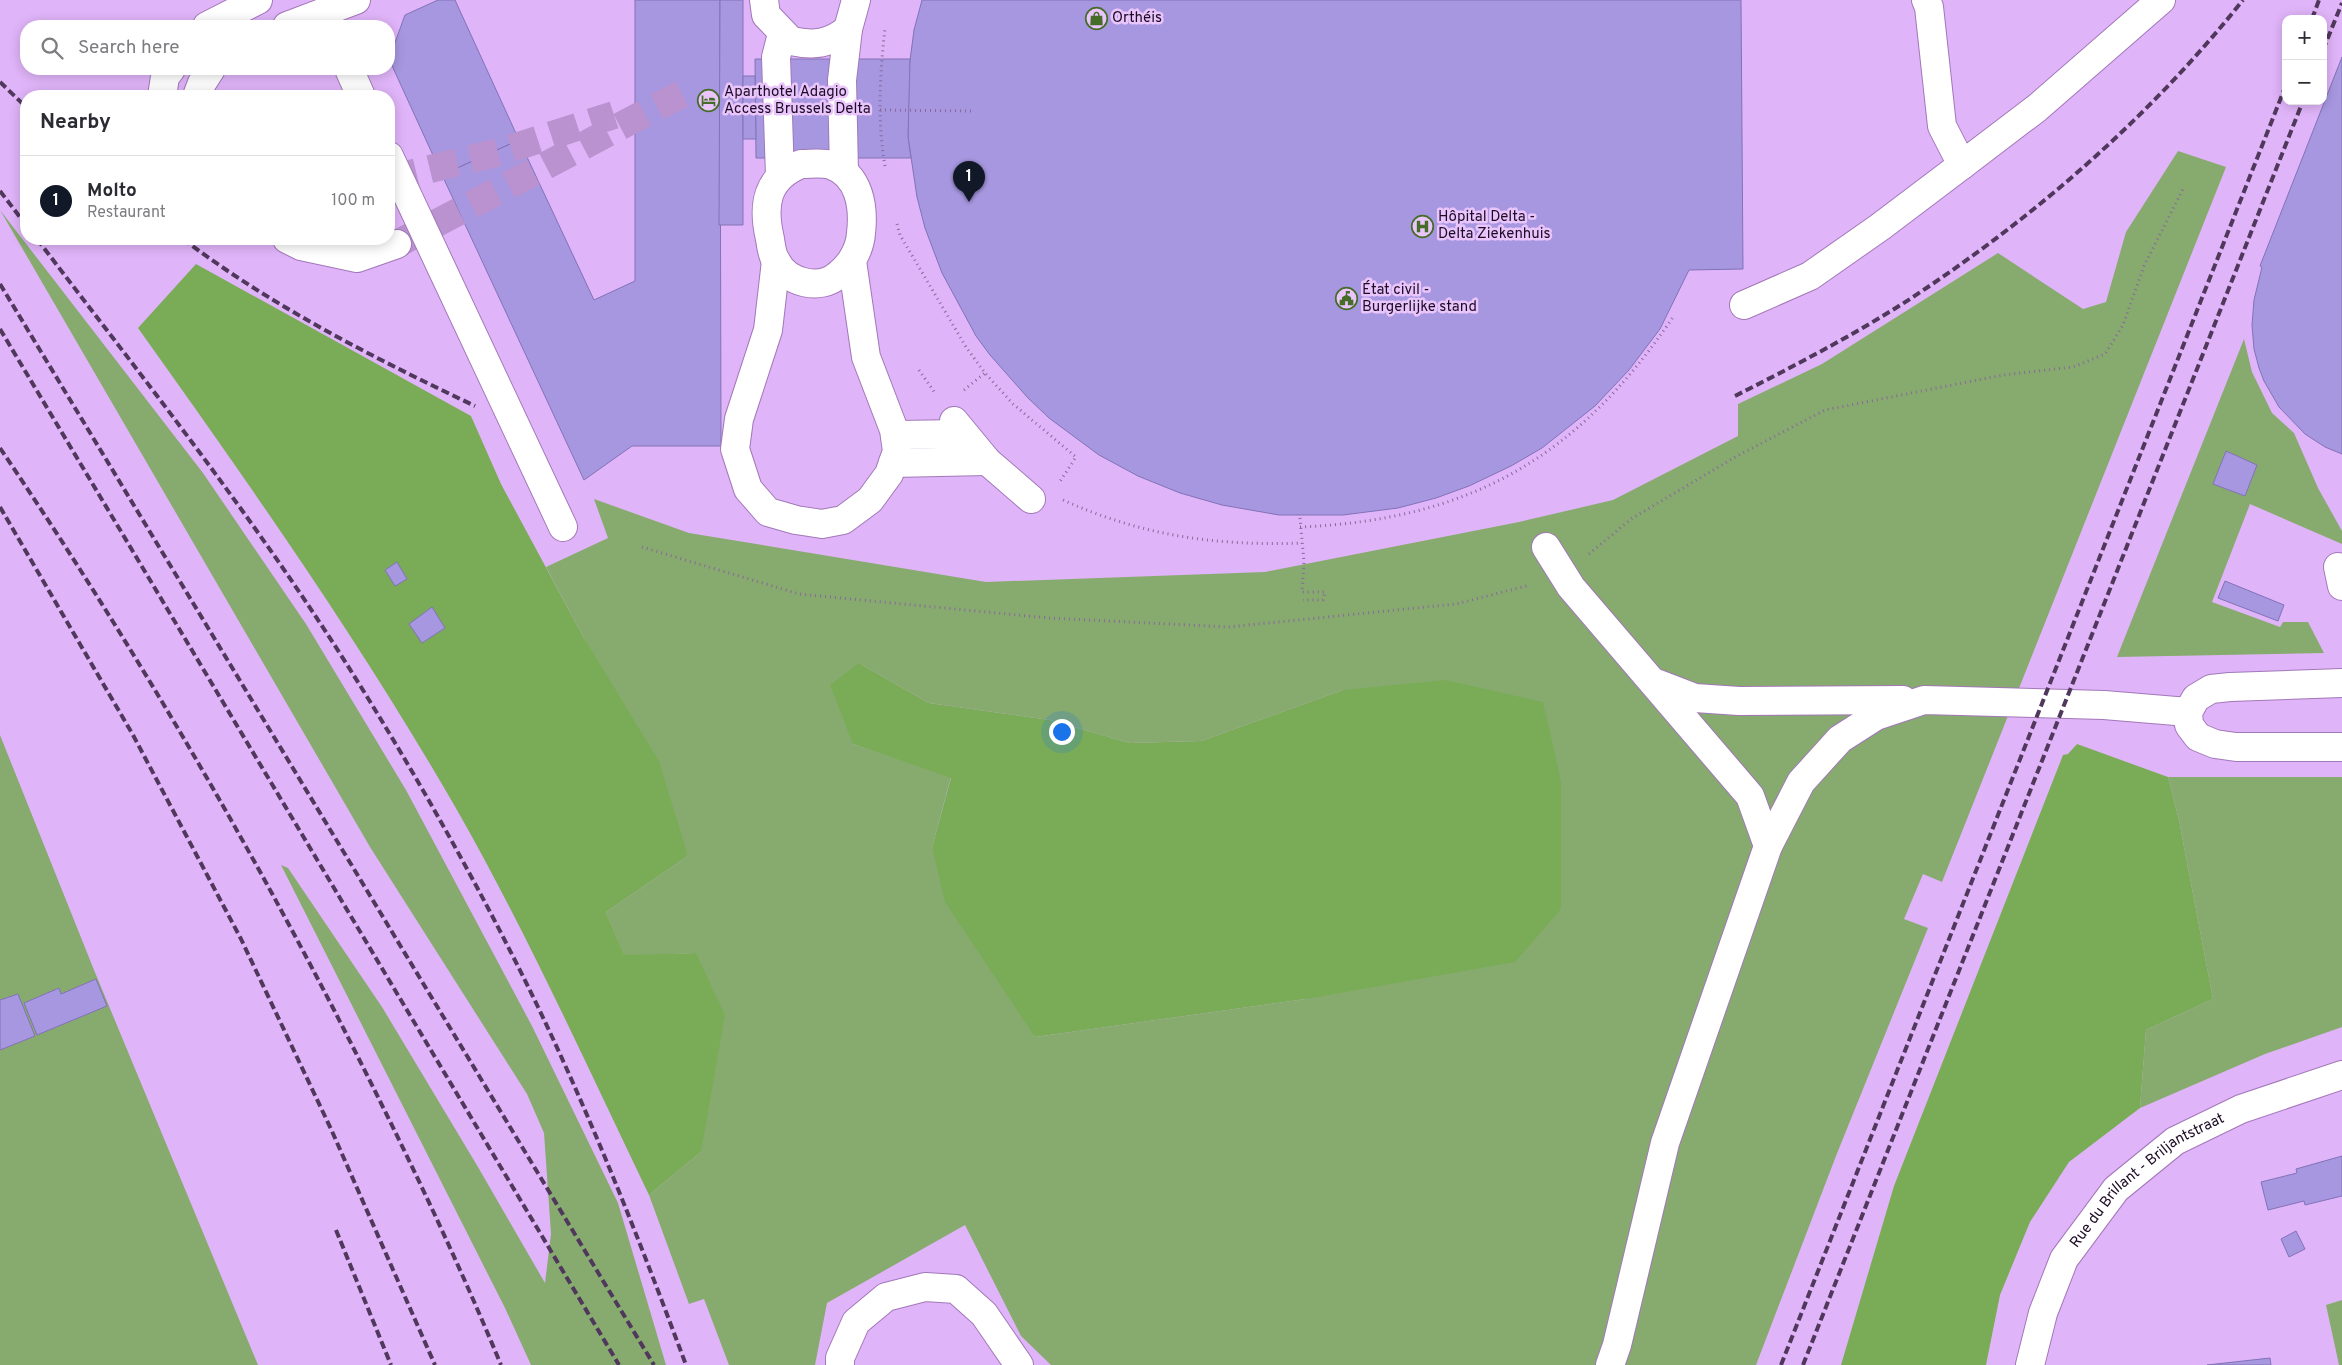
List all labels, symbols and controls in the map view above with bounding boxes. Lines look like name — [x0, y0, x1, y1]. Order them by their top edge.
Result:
shop icon: Orthéis — [1084, 6, 1108, 30]
place label: Orthéis — [1112, 9, 1162, 28]
map controls — [2282, 15, 2327, 105]
button: + — [2282, 15, 2327, 60]
search box — [20, 20, 395, 75]
icon: search — [38, 34, 66, 62]
text: Search here — [78, 36, 180, 60]
button: − — [2282, 60, 2327, 105]
place label: Aparthotel Adagio Access Brussels Delta — [724, 83, 871, 119]
hotel icon: Aparthotel Adagio Access Brussels Delta — [696, 89, 720, 113]
text: Nearby — [40, 109, 111, 136]
pin: 1 — [953, 161, 985, 202]
text: Molto — [87, 179, 137, 203]
text: 1 — [53, 191, 59, 211]
text: 100 m — [331, 191, 375, 211]
text: Restaurant — [87, 203, 166, 223]
place label: Hôpital Delta - Delta Ziekenhuis — [1438, 208, 1551, 244]
hospital icon: Hôpital Delta - Delta Ziekenhuis — [1410, 214, 1434, 238]
place label: État civil - Burgerlijke stand — [1362, 280, 1477, 317]
public building icon: État civil - Burgerlijke stand — [1334, 287, 1358, 311]
your location — [1049, 719, 1075, 745]
street label: Rue du Brillant - Briljantstraat — [2066, 1109, 2227, 1252]

